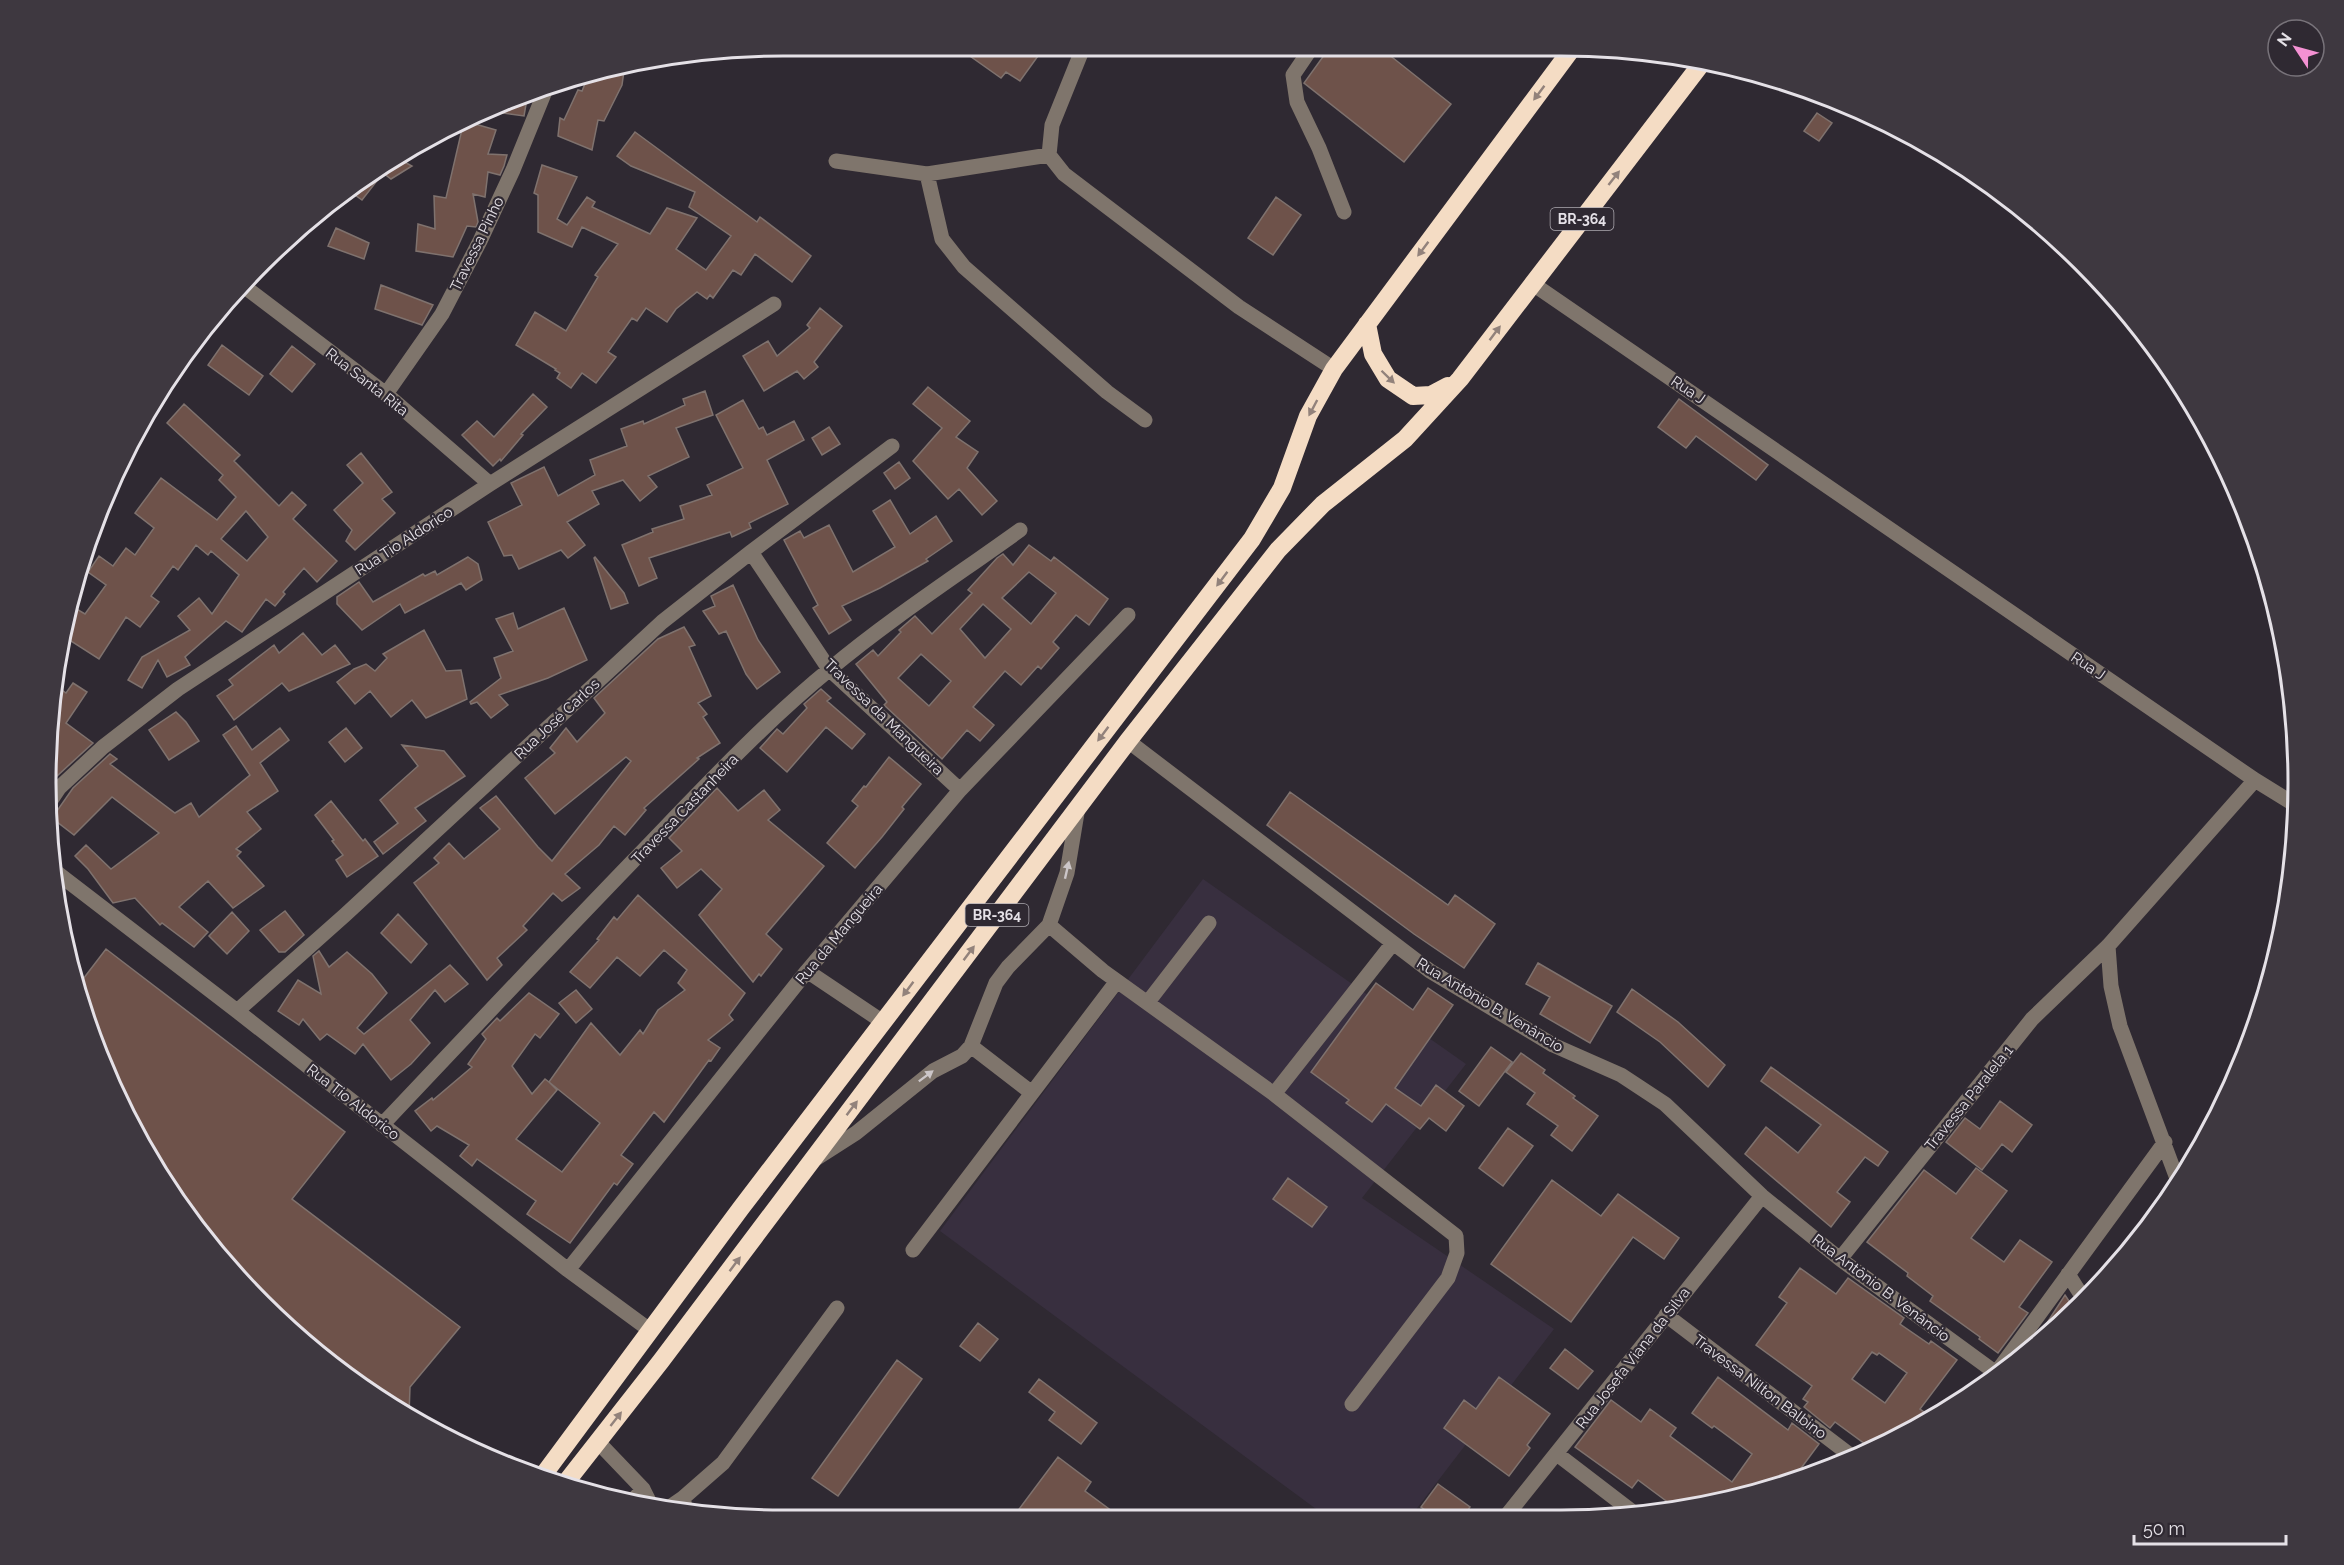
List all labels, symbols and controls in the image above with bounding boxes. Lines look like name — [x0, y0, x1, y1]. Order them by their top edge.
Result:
north arrow — [2266, 18, 2326, 78]
text: N — [2273, 29, 2296, 50]
one-way arrow — [1534, 86, 1546, 101]
one-way arrow — [1607, 170, 1620, 186]
street label: Travessa Pinho — [446, 194, 508, 294]
road number: BR-364 — [1550, 208, 1614, 230]
one-way arrow — [1417, 242, 1429, 257]
one-way arrow — [1489, 325, 1502, 341]
street label: Rua Santa Rita — [322, 344, 412, 420]
one-way arrow — [1381, 369, 1395, 383]
street label: Rua J — [1667, 372, 1709, 408]
one-way arrow — [1308, 400, 1317, 417]
street label: Rua Tio Aldorico — [352, 503, 456, 579]
one-way arrow — [1216, 572, 1228, 587]
street label: Rua J — [2067, 648, 2109, 684]
street label: Travessa da Mangueira — [821, 655, 947, 779]
street label: Rua José Carlos — [511, 675, 603, 763]
one-way arrow — [1098, 727, 1110, 742]
street label: Travessa Castanheira — [628, 750, 742, 868]
one-way arrow — [1063, 860, 1072, 879]
street label: Rua da Mangueira — [792, 880, 886, 988]
road number: BR-364 — [966, 904, 1028, 926]
one-way arrow — [963, 945, 975, 961]
street label: Rua Antônio B. Venâncio — [1413, 954, 1567, 1056]
one-way arrow — [903, 982, 915, 997]
street label: Travessa Paralela 1 — [1921, 1041, 2017, 1154]
street label: Rua Tio Aldorico — [303, 1060, 403, 1144]
one-way arrow — [918, 1070, 934, 1082]
one-way arrow — [845, 1101, 857, 1116]
street label: Rua Antônio B. Venâncio — [1809, 1230, 1953, 1346]
one-way arrow — [728, 1257, 740, 1272]
street label: Rua Josefa Viana da Silva — [1572, 1284, 1694, 1432]
street label: Travessa Nilton Balbino — [1690, 1331, 1830, 1443]
one-way arrow — [609, 1411, 622, 1427]
scale bar — [2134, 1508, 2286, 1546]
text: 50 m — [2143, 1518, 2185, 1539]

